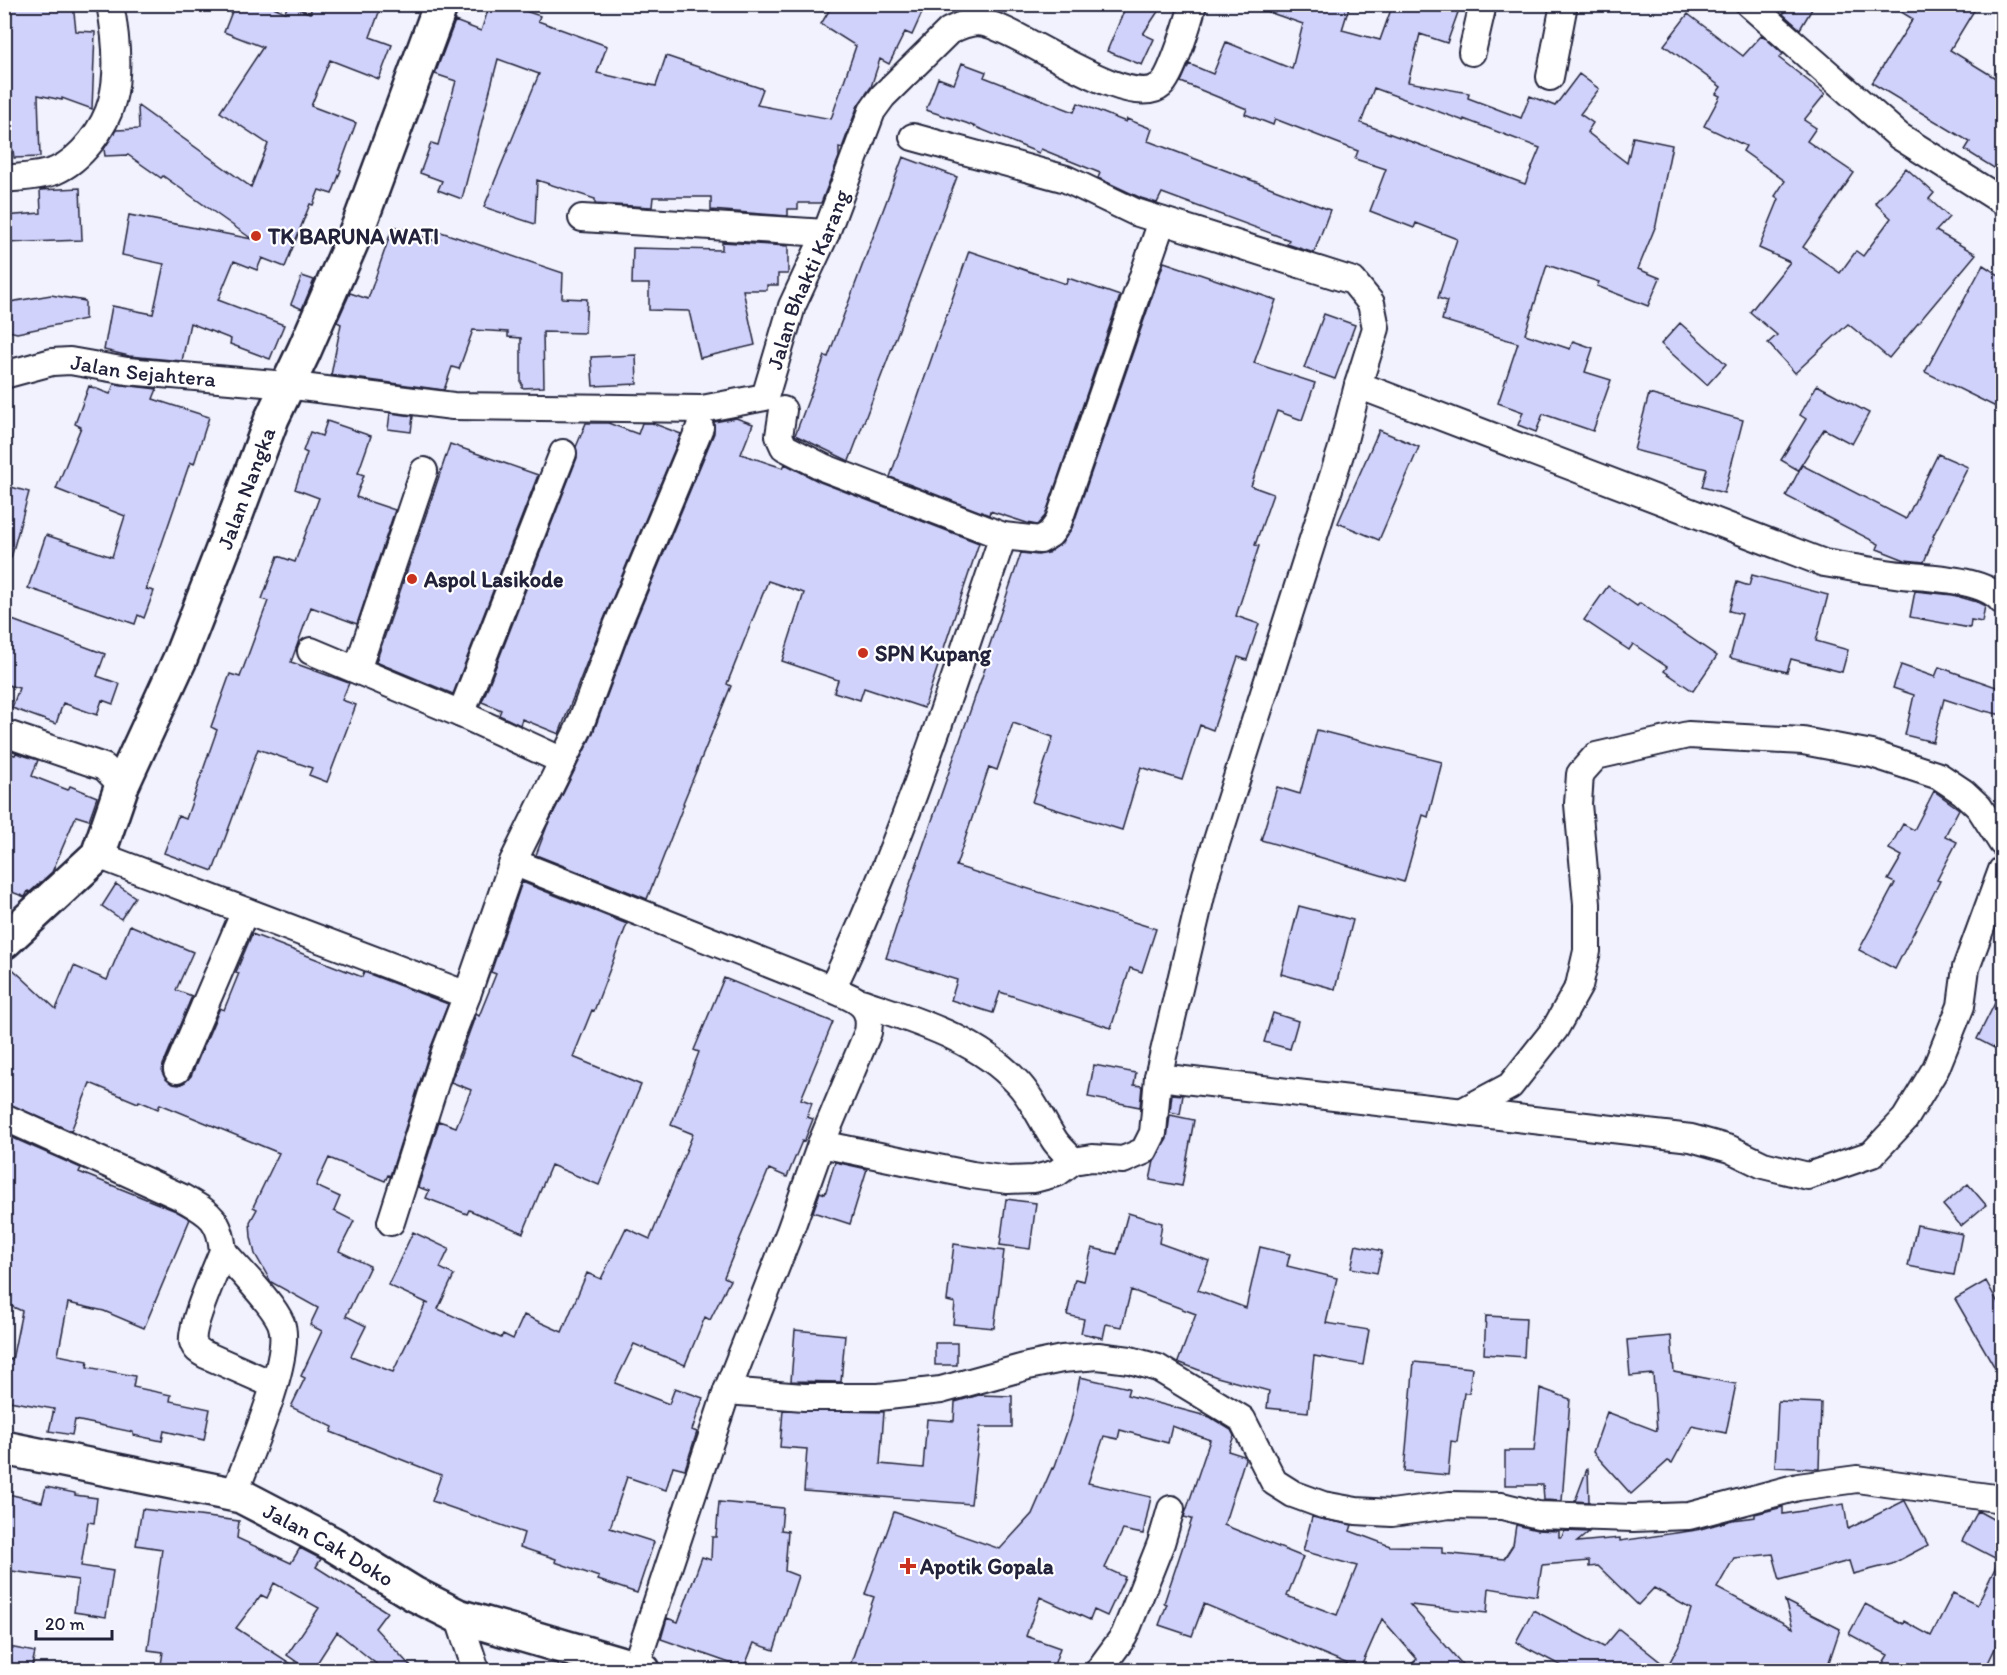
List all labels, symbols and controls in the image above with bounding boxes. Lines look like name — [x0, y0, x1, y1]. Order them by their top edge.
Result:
street label: Jalan Bhakti Karang — [761, 185, 855, 373]
place label: TK BARUNA WATI — [267, 223, 439, 250]
marker: TK BARUNA WATI — [249, 229, 263, 243]
street label: Jalan Sejahtera — [69, 348, 218, 393]
street label: Jalan Nangka — [211, 423, 282, 553]
place label: Aspol Lasikode — [423, 566, 563, 593]
marker: Aspol Lasikode — [405, 572, 419, 586]
place label: SPN Kupang — [875, 640, 992, 667]
marker: SPN Kupang — [856, 646, 870, 660]
street label: Jalan Cak Doko — [259, 1497, 399, 1592]
place label: Apotik Gopala — [919, 1553, 1054, 1580]
marker: Apotik Gopala — [901, 1559, 915, 1573]
scale bar — [36, 1603, 112, 1641]
text: 20 m — [45, 1613, 85, 1635]

